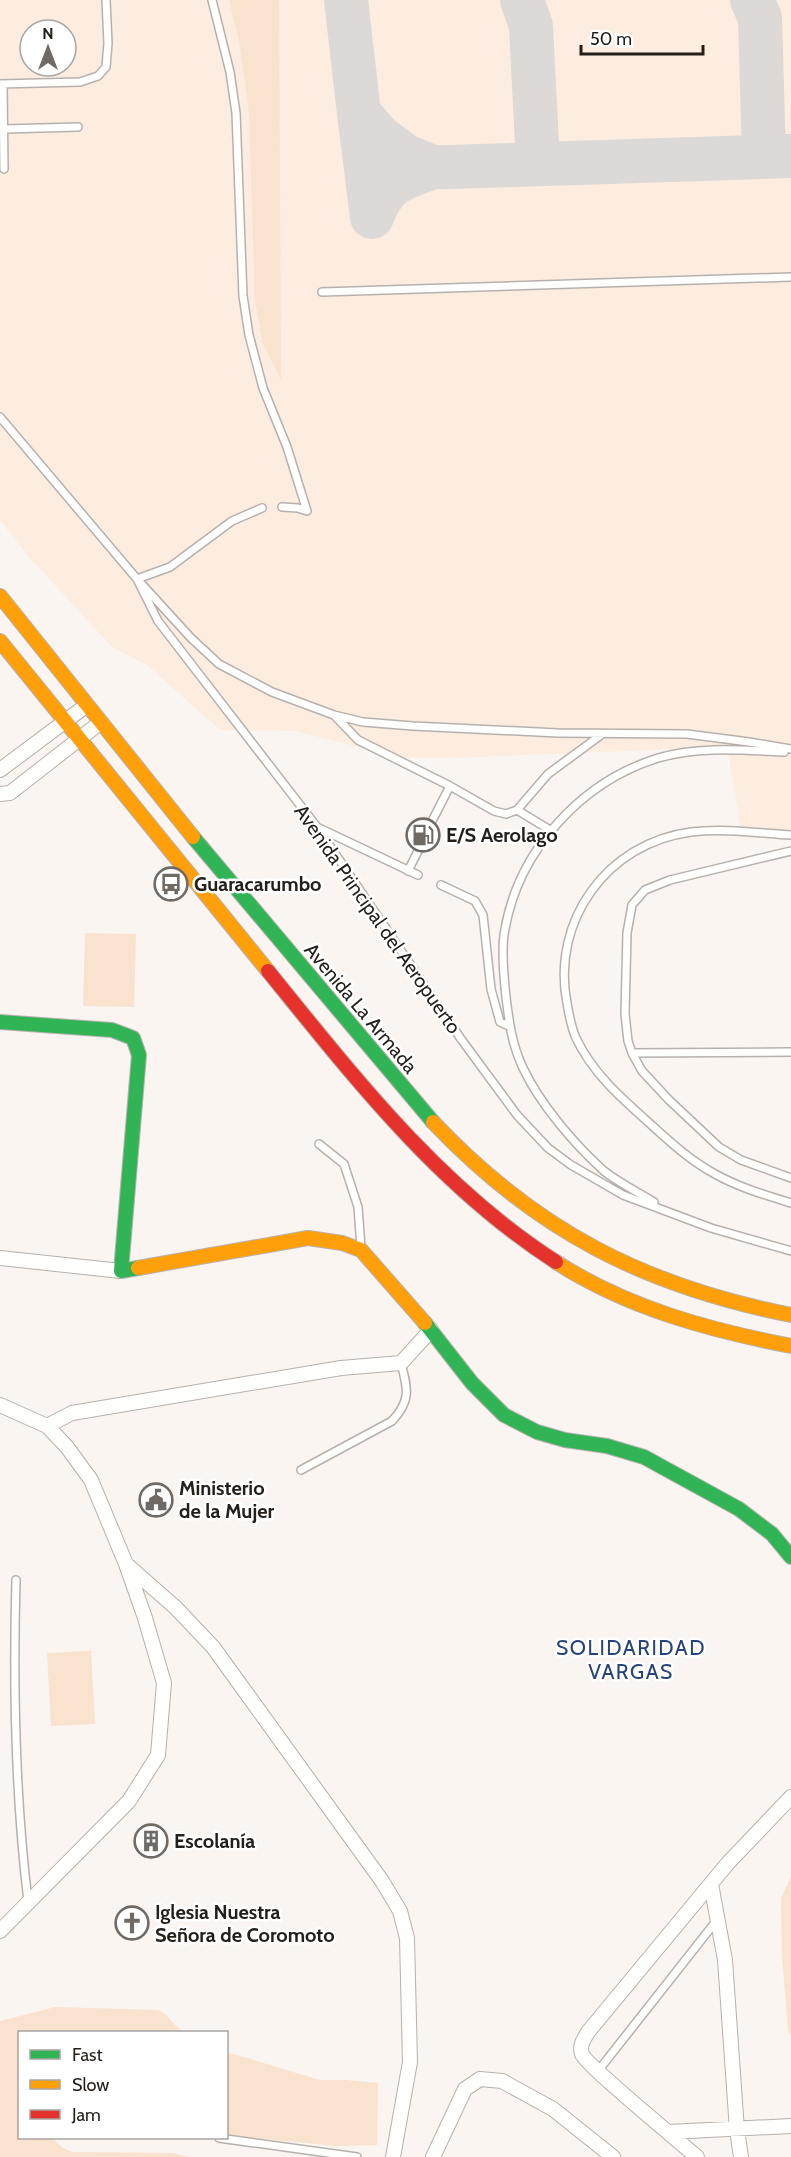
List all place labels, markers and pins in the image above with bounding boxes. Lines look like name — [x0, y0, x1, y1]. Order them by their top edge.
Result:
fuel station icon: E/S Aerolago — [405, 817, 441, 853]
place label: E/S Aerolago — [446, 823, 558, 847]
bus stop icon: Guaracarumbo — [153, 866, 189, 902]
place label: Guaracarumbo — [194, 872, 321, 896]
place label: Ministerio de la Mujer — [179, 1476, 274, 1523]
public building icon: Ministerio de la Mujer — [138, 1482, 174, 1518]
building icon: Escolanía — [133, 1823, 169, 1859]
place label: Escolanía — [174, 1829, 255, 1853]
place label: Iglesia Nuestra Señora de Coromoto — [155, 1900, 335, 1947]
church icon: Iglesia Nuestra Señora de Coromoto — [114, 1905, 150, 1941]

